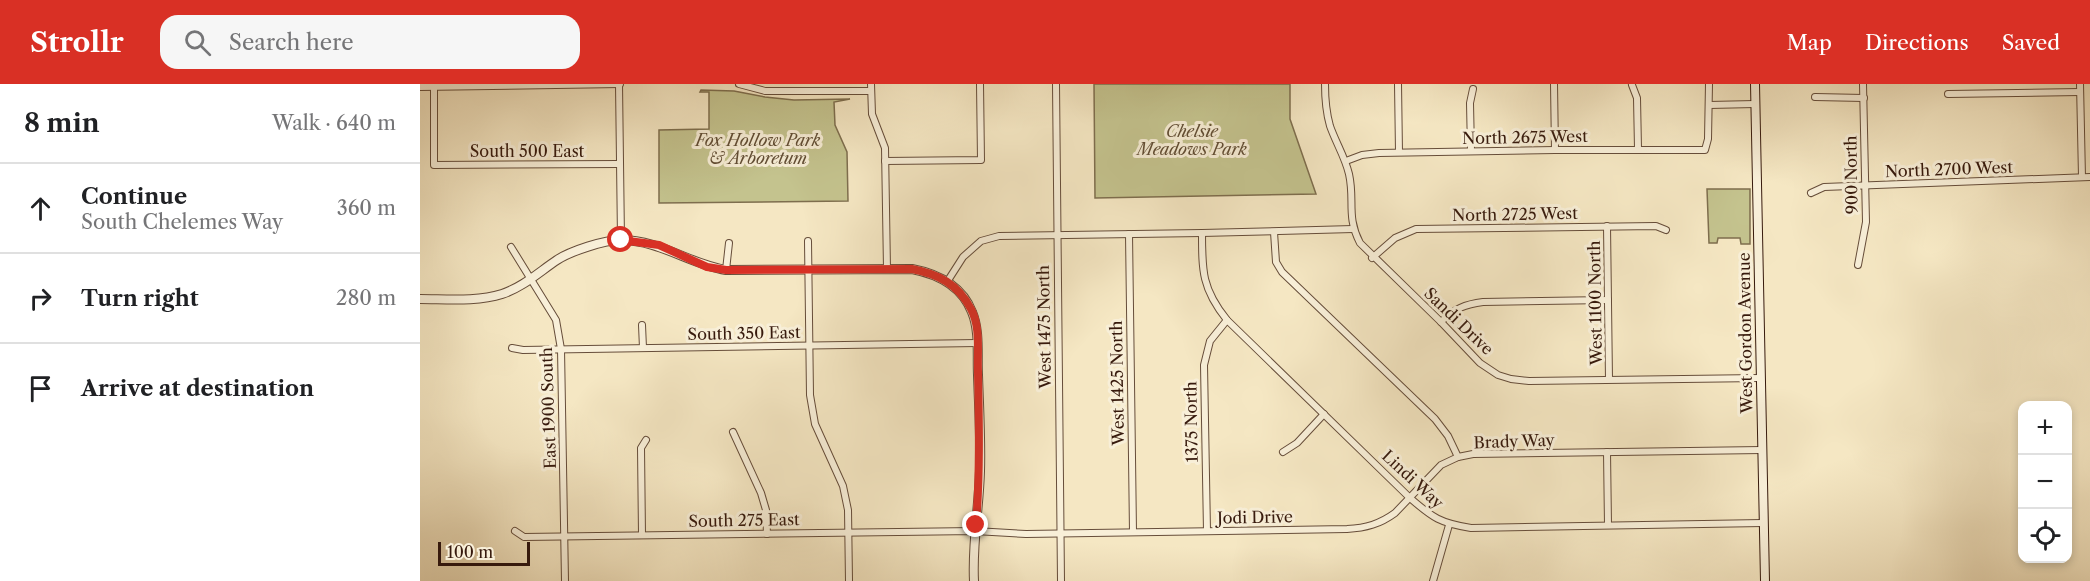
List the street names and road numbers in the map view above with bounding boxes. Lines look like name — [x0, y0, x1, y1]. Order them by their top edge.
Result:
street label: North 2675 West — [1462, 126, 1588, 148]
street label: 900 North — [1840, 135, 1862, 215]
street label: South 500 East — [470, 141, 585, 161]
street label: North 2700 West — [1885, 157, 2014, 181]
street label: North 2725 West — [1452, 203, 1578, 225]
street label: West 1100 North — [1584, 240, 1606, 367]
street label: West Gordon Avenue — [1734, 252, 1756, 415]
street label: West 1475 North — [1033, 265, 1055, 390]
street label: Sandi Drive — [1420, 283, 1498, 359]
street label: West 1425 North — [1106, 320, 1128, 447]
street label: South 350 East — [687, 322, 801, 344]
street label: East 1900 South — [536, 347, 560, 469]
street label: 1375 North — [1180, 381, 1202, 463]
street label: Brady Way — [1473, 430, 1556, 452]
street label: Lindi Way — [1378, 446, 1449, 513]
street label: Jodi Drive — [1214, 506, 1293, 528]
street label: South 275 East — [688, 509, 800, 531]

